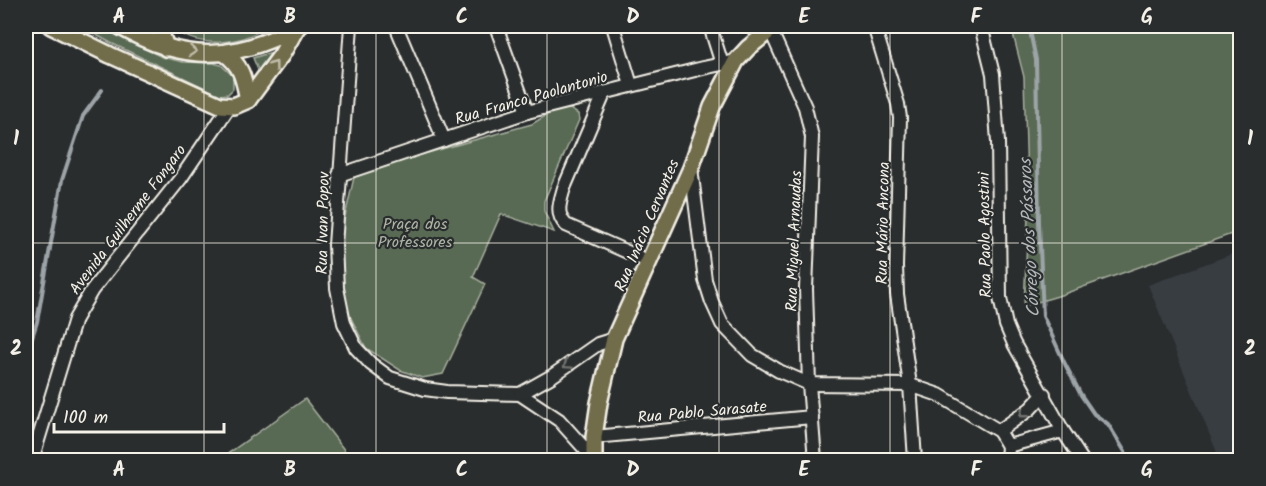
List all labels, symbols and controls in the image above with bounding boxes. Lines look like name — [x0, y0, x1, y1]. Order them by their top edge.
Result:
text: A — [113, 2, 125, 34]
text: B — [284, 2, 296, 34]
text: C — [456, 2, 468, 34]
text: D — [626, 2, 640, 34]
text: E — [798, 2, 810, 34]
text: F — [971, 2, 983, 34]
text: G — [1141, 2, 1153, 34]
one-way arrow — [188, 45, 197, 58]
one-way arrow — [267, 60, 278, 71]
street label: Rua Franco Paolantonio — [452, 65, 611, 132]
text: 1 — [13, 124, 19, 156]
text: 1 — [1247, 124, 1253, 156]
street label: Avenida Guilherme Fongaro — [63, 140, 193, 300]
street label: Rua Inácio Cervantes — [608, 155, 687, 296]
water label: Córrego dos Pássaros — [1012, 156, 1049, 318]
street label: Rua Mário Ancona — [870, 162, 897, 285]
street label: Rua Miguel Arnaudas — [780, 170, 809, 312]
street label: Rua Ivan Popov — [310, 171, 337, 275]
street label: Rua Paolo Agostini — [972, 171, 999, 298]
park label: Praça dos Professores — [378, 212, 453, 255]
text: 2 — [10, 334, 22, 366]
text: 2 — [1244, 334, 1256, 366]
one-way arrow — [563, 358, 574, 369]
street label: Rua Pablo Sarasate — [636, 394, 768, 431]
scale bar — [54, 396, 224, 434]
text: 100 m — [63, 404, 108, 433]
one-way arrow — [1019, 407, 1030, 418]
text: A — [113, 455, 125, 486]
text: B — [284, 455, 296, 486]
text: C — [456, 455, 468, 486]
text: D — [626, 455, 640, 486]
text: E — [798, 455, 810, 486]
text: F — [971, 455, 983, 486]
text: G — [1141, 455, 1153, 486]

